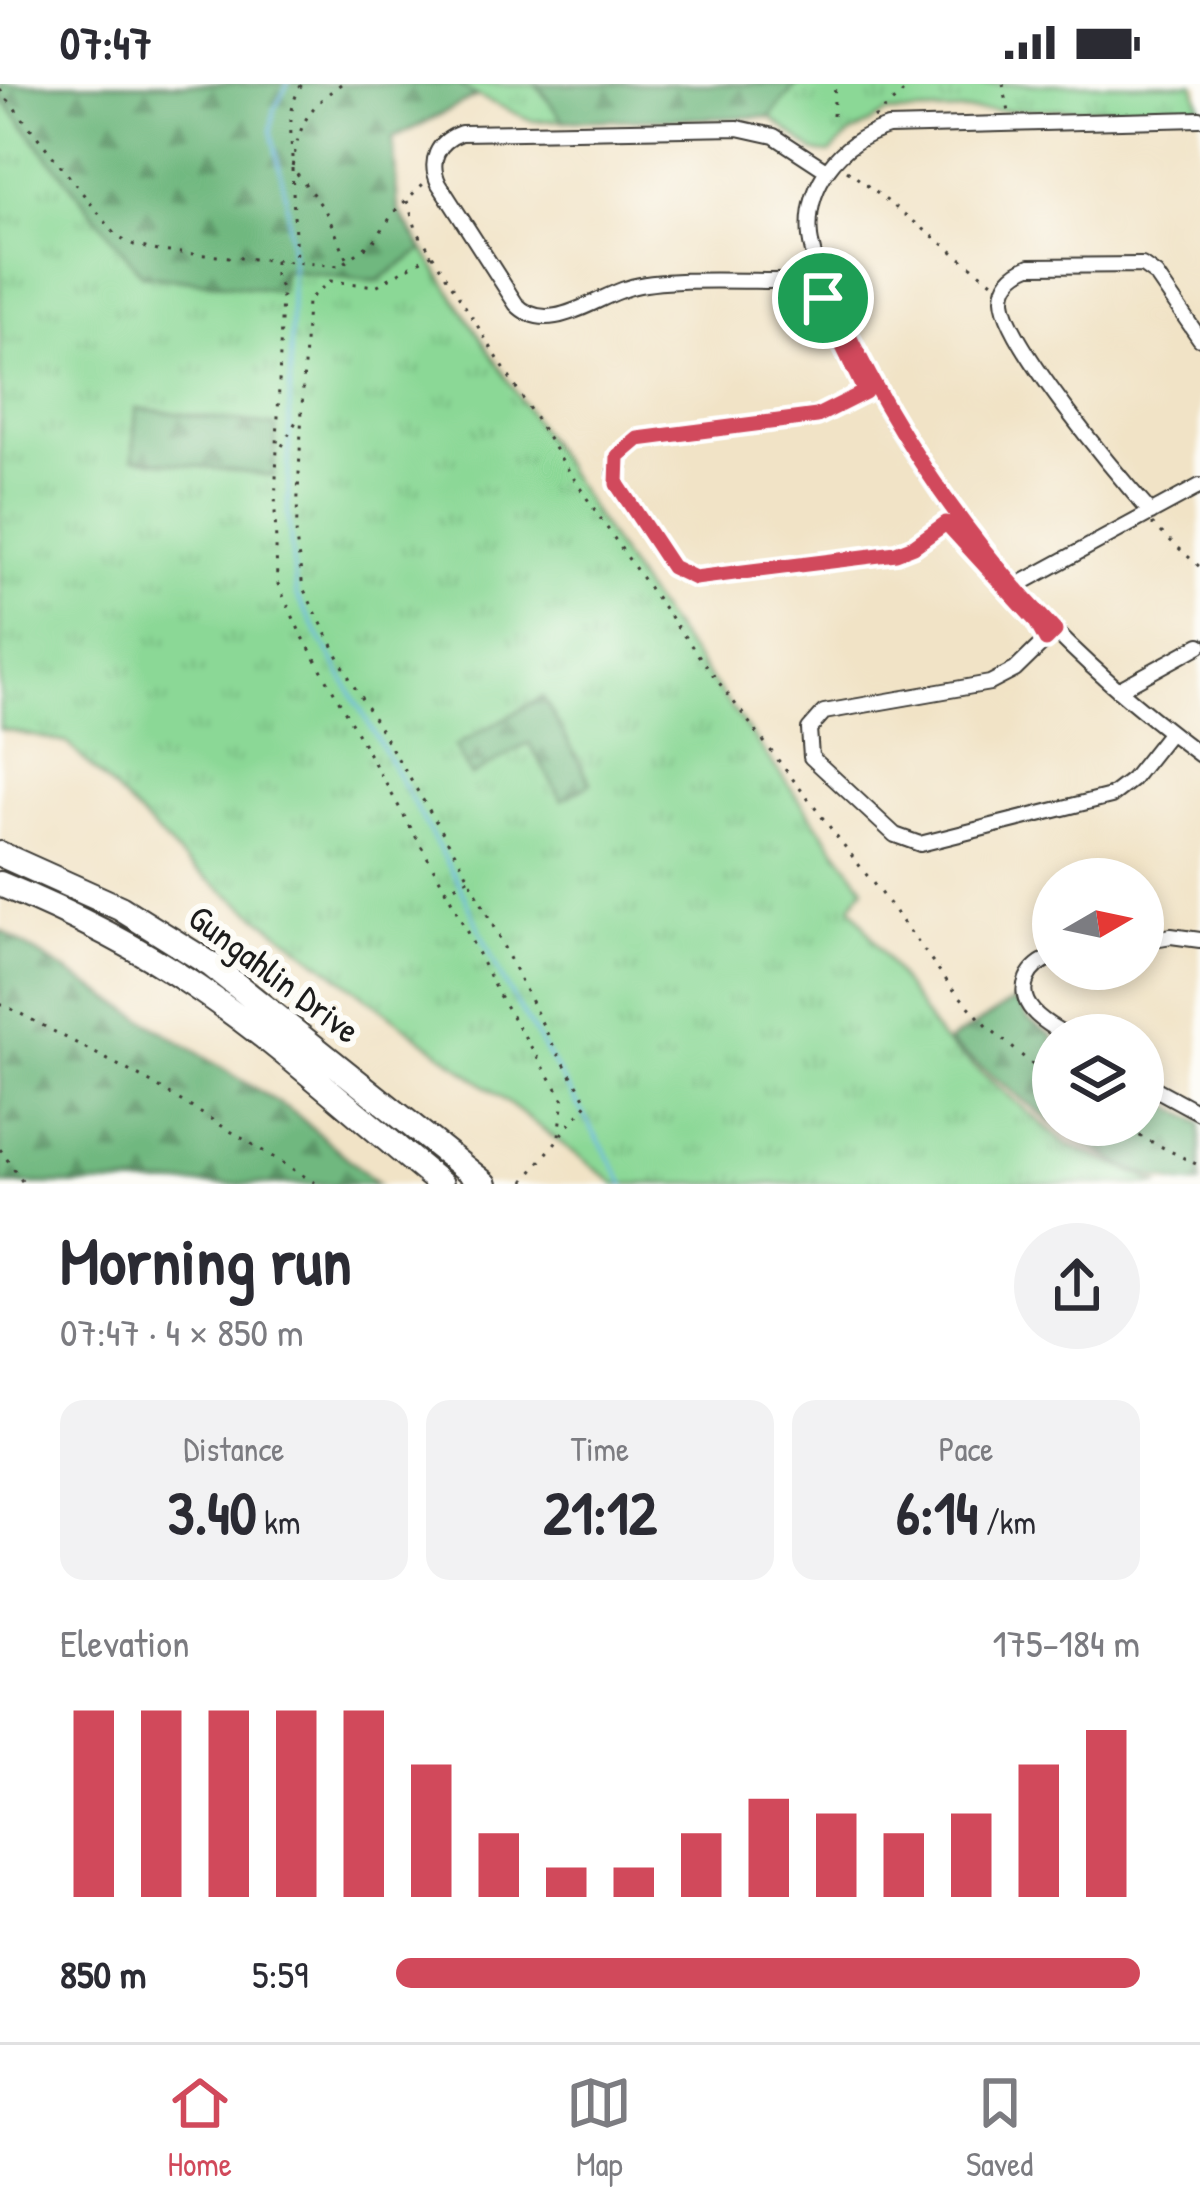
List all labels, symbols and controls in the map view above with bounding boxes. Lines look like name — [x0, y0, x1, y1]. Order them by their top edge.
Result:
text: 07:47 — [60, 12, 152, 73]
pin — [772, 247, 874, 349]
icon: arrive — [790, 265, 856, 331]
north arrow — [1032, 858, 1164, 990]
map controls — [1032, 858, 1164, 1146]
street label: Gungahlin Drive — [179, 892, 371, 1054]
button: layers — [1032, 1014, 1164, 1146]
text: Morning run — [60, 1215, 352, 1305]
button: share — [1014, 1223, 1140, 1349]
text: 07:47 · 4 × 850 m — [60, 1305, 304, 1358]
text: Distance — [184, 1427, 284, 1471]
text: Time — [571, 1427, 629, 1471]
text: Pace — [939, 1427, 993, 1471]
text: 3.40 — [168, 1471, 257, 1553]
text: 21:12 — [543, 1471, 657, 1553]
text: 6:14 — [896, 1471, 978, 1553]
text: km — [257, 1500, 300, 1544]
text: /km — [978, 1500, 1036, 1544]
text: Elevation — [60, 1616, 190, 1669]
text: 175–184 m — [993, 1616, 1140, 1669]
text: 850 m — [60, 1947, 146, 2000]
text: 5:59 — [252, 1947, 308, 2000]
tab: Home — [167, 2070, 233, 2186]
tab: Map — [566, 2070, 632, 2186]
tab: Saved — [966, 2070, 1033, 2186]

